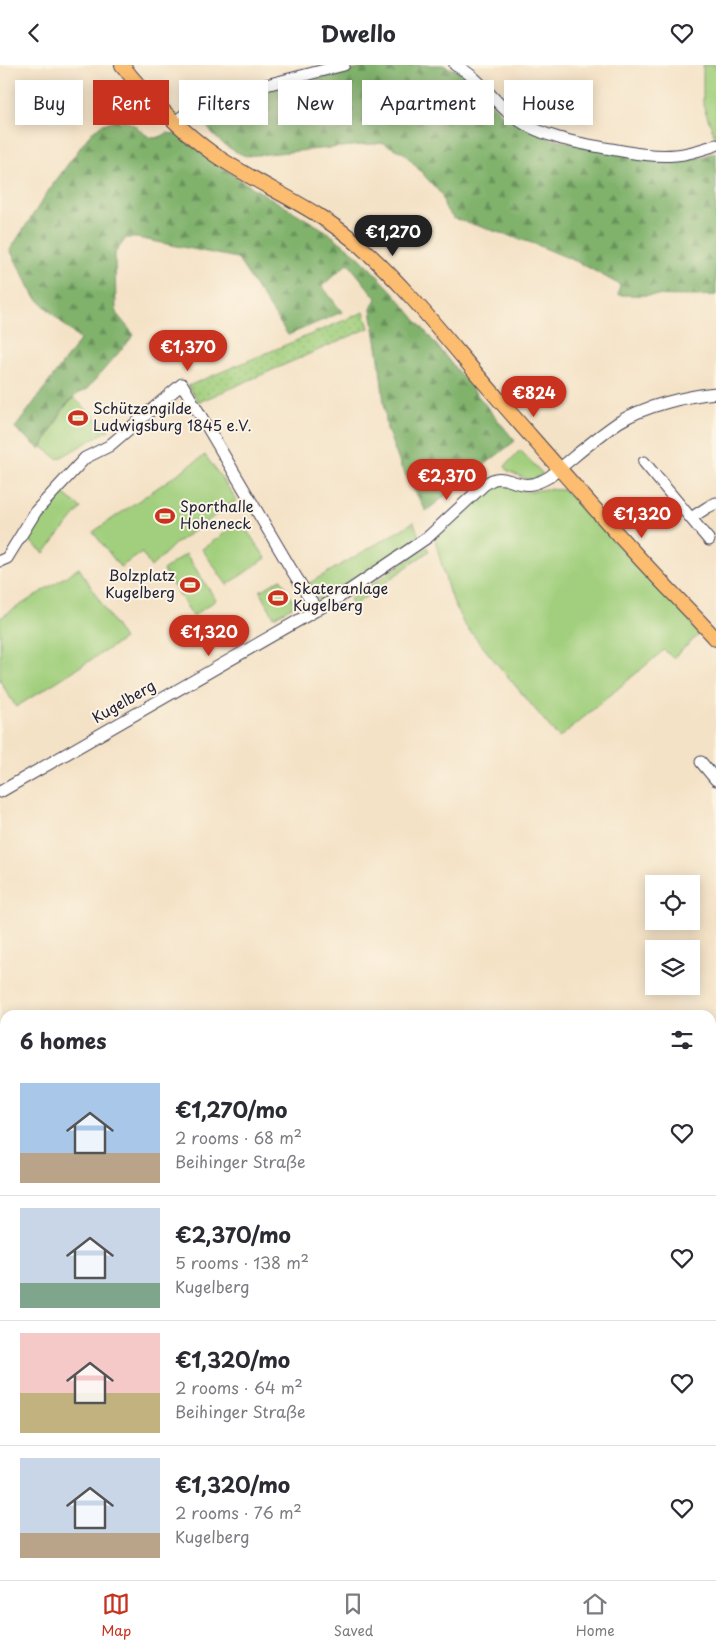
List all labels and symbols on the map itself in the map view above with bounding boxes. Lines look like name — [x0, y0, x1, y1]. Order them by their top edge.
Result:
pin: €1,270 — [352, 215, 434, 257]
pin: €1,370 — [147, 329, 229, 372]
pin: €824 — [504, 375, 564, 418]
place label: Schützengilde Ludwigsburg 1845 e.V. — [93, 396, 252, 436]
sports icon: Schützengilde Ludwigsburg 1845 e.V. — [67, 407, 89, 429]
pin: €2,370 — [406, 459, 488, 501]
place label: Sporthalle Hoheneck — [180, 494, 254, 534]
pin: €1,320 — [601, 497, 683, 539]
sports icon: Sporthalle Hoheneck — [154, 505, 176, 527]
place label: Bolzplatz Kugelberg — [105, 563, 175, 603]
sports icon: Bolzplatz Kugelberg — [179, 574, 201, 596]
place label: Skateranlage Kugelberg — [293, 576, 389, 616]
sports icon: Skateranlage Kugelberg — [267, 587, 289, 609]
pin: €1,320 — [168, 615, 250, 657]
street label: Kugelberg — [87, 673, 159, 728]

